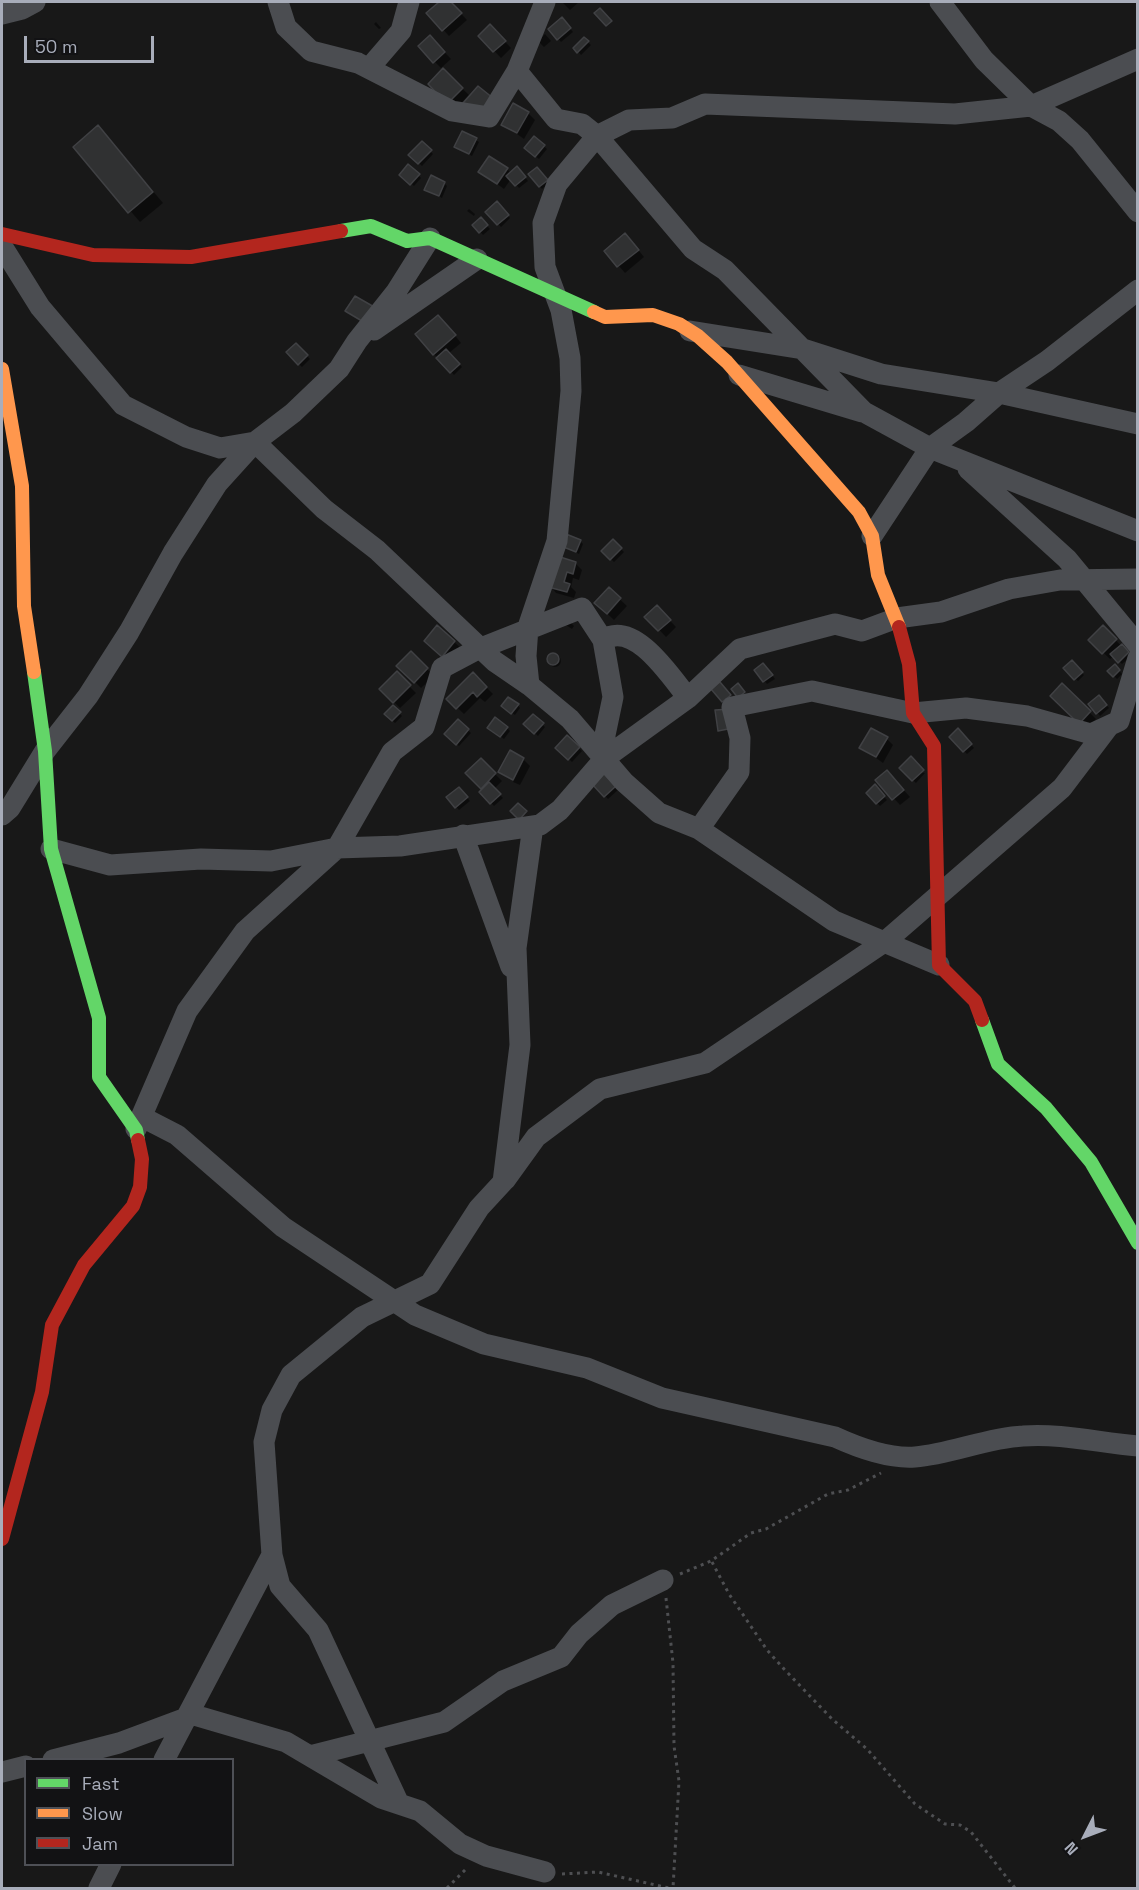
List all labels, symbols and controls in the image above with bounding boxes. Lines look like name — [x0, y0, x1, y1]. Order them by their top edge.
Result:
scale bar — [27, 24, 158, 62]
text: 50 m — [35, 35, 77, 58]
legend — [24, 1758, 234, 1866]
text: Fast — [82, 1772, 119, 1795]
text: Slow — [82, 1802, 123, 1825]
north arrow — [1055, 1806, 1115, 1866]
text: Jam — [82, 1832, 118, 1855]
text: N — [1060, 1837, 1083, 1859]

